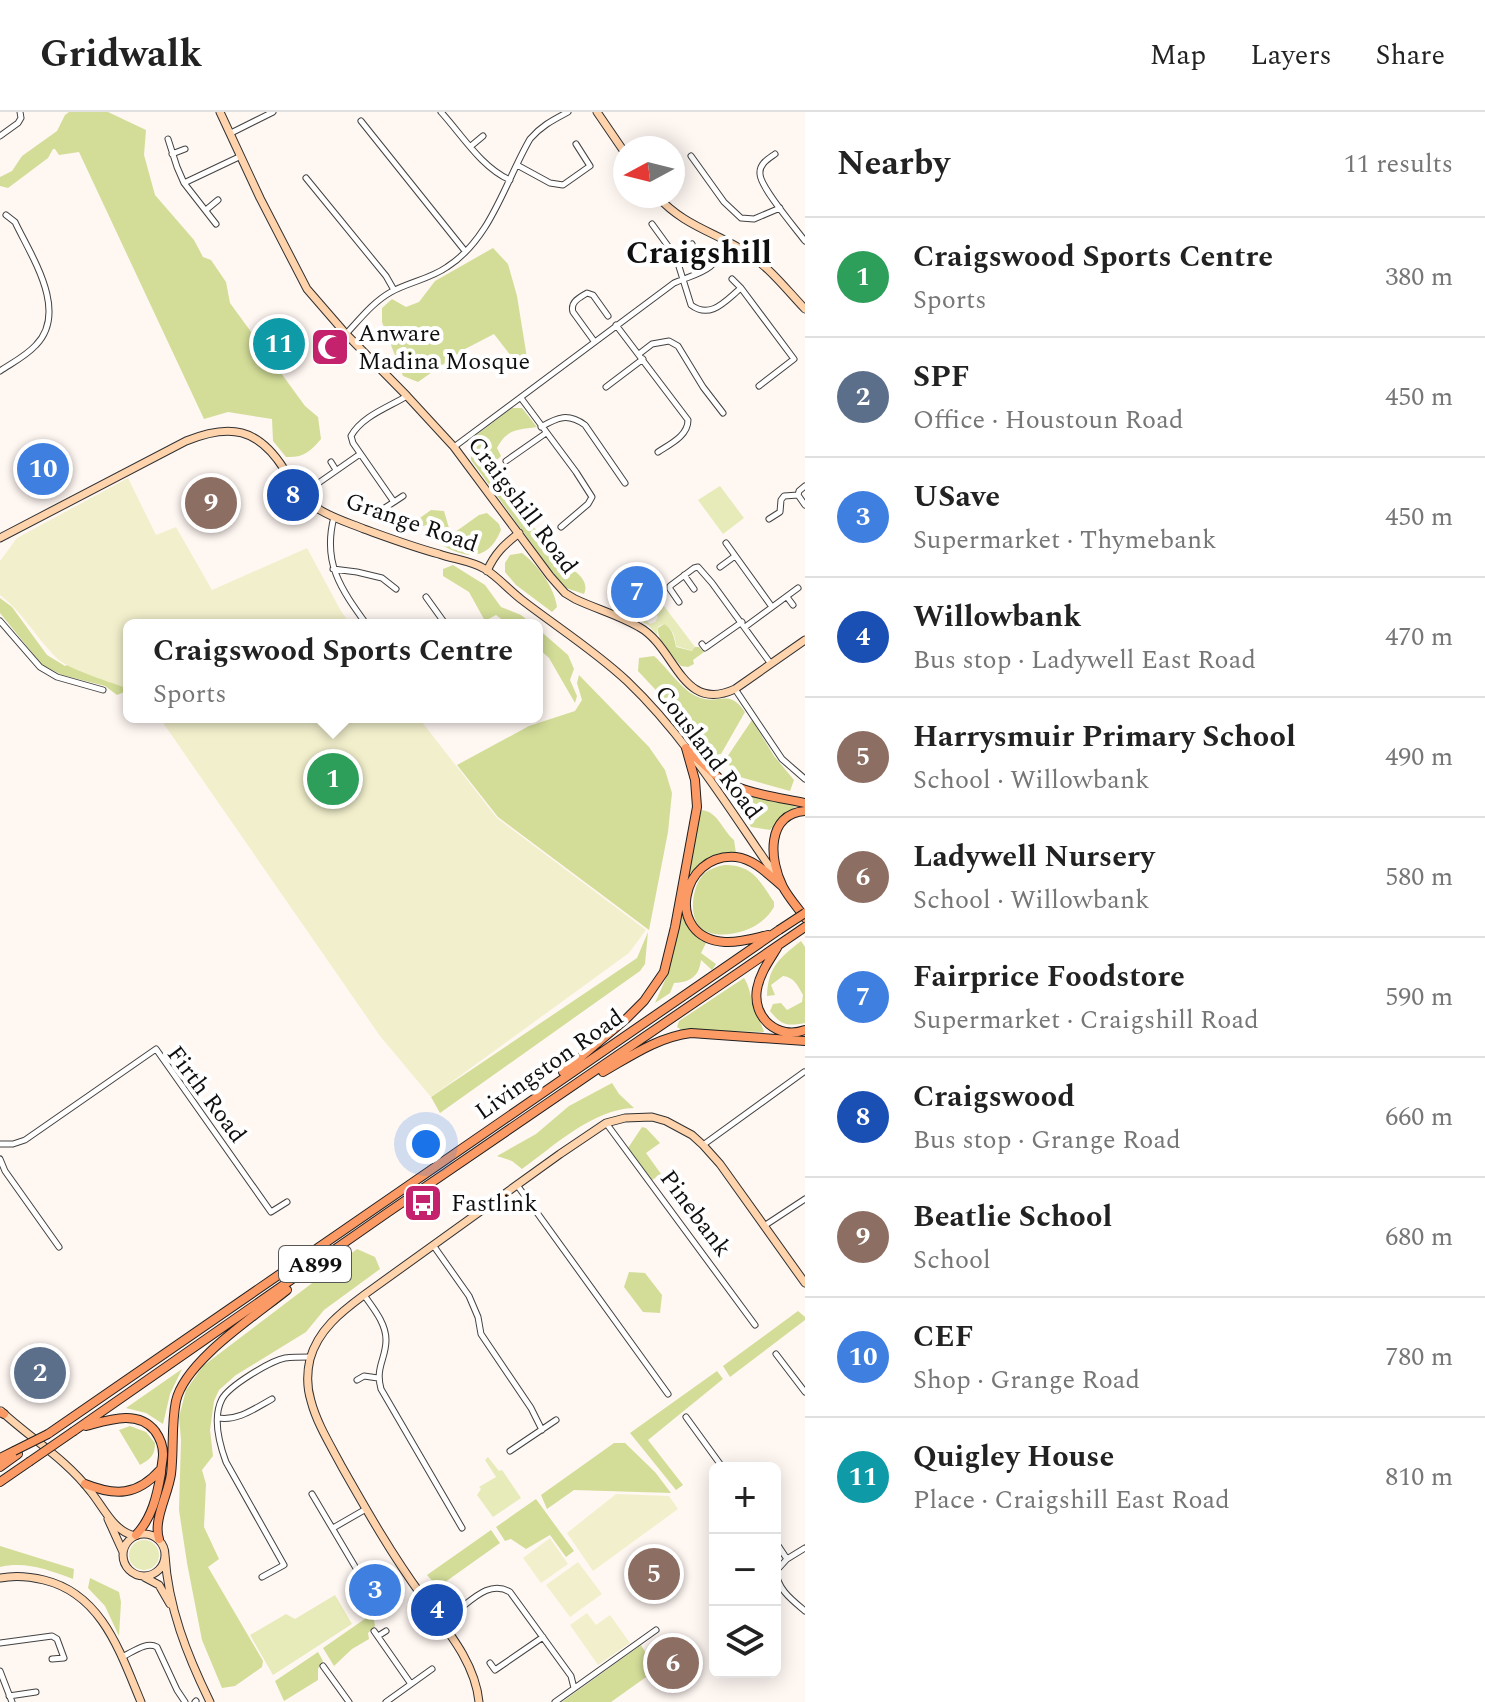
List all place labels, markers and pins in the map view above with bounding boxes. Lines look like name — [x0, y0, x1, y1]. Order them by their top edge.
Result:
pin: 11 — [253, 314, 305, 374]
place label: Anware Madina Mosque — [358, 316, 530, 380]
mosque icon: Anware Madina Mosque — [309, 326, 351, 368]
pin: 10 — [17, 439, 69, 499]
pin: 8 — [267, 465, 319, 525]
pin: 9 — [185, 473, 237, 533]
pin: 7 — [611, 562, 663, 622]
pin: 1 — [307, 749, 359, 809]
bus stop icon: Fastlink — [402, 1182, 444, 1224]
place label: Fastlink — [451, 1186, 538, 1222]
pin: 2 — [14, 1343, 66, 1403]
pin: 5 — [628, 1544, 680, 1604]
pin: 3 — [349, 1560, 401, 1620]
pin: 4 — [411, 1580, 463, 1640]
pin: 6 — [647, 1633, 699, 1693]

